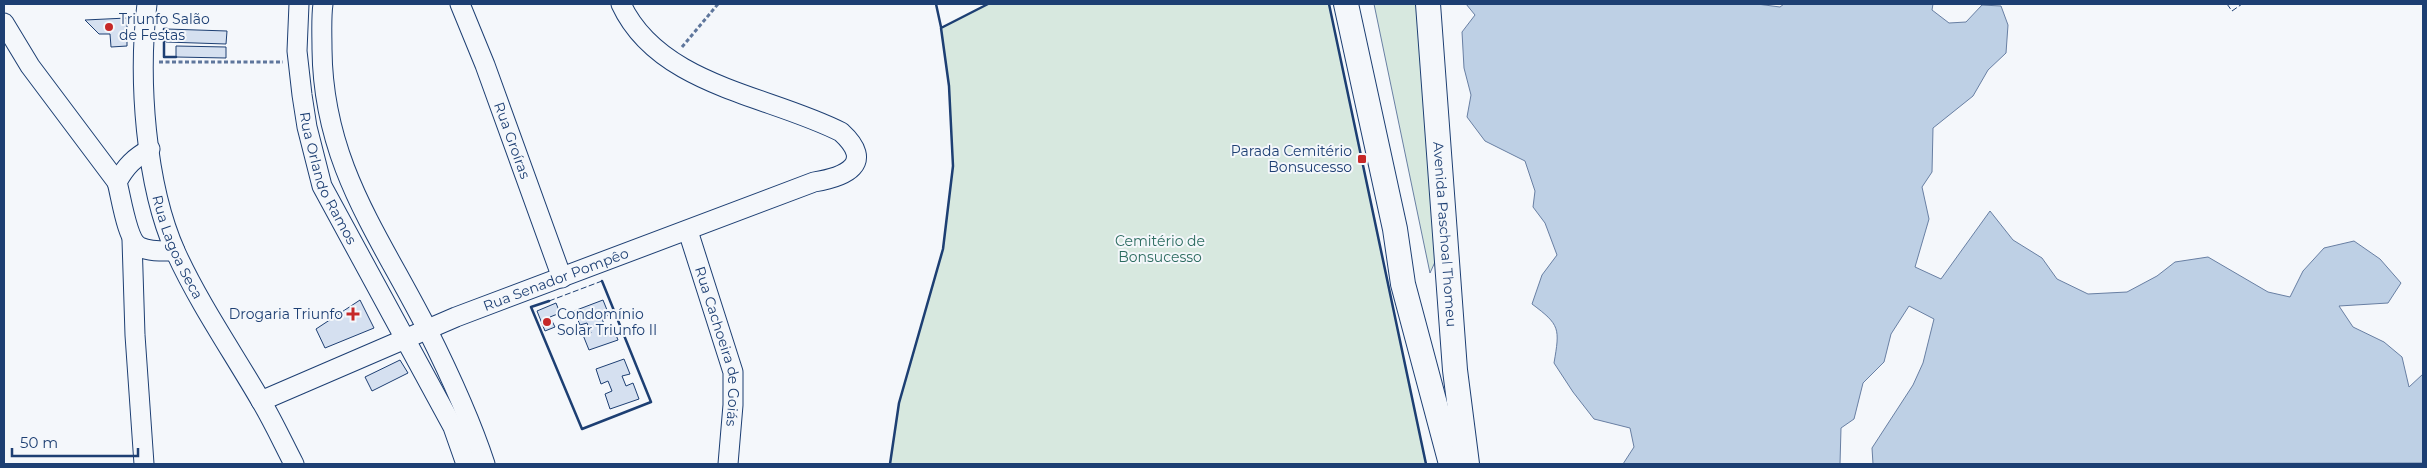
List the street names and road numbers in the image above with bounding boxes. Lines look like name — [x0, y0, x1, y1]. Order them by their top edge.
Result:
street label: Rua Groíras — [490, 99, 534, 181]
street label: Rua Orlando Ramos — [296, 111, 361, 247]
street label: Avenida Paschoal Thomeu — [1429, 141, 1461, 328]
street label: Rua Lagoa Seca — [148, 193, 207, 302]
street label: Rua Senador Pompêo — [481, 244, 631, 315]
street label: Rua Cachoeira de Goiás — [691, 264, 743, 427]

